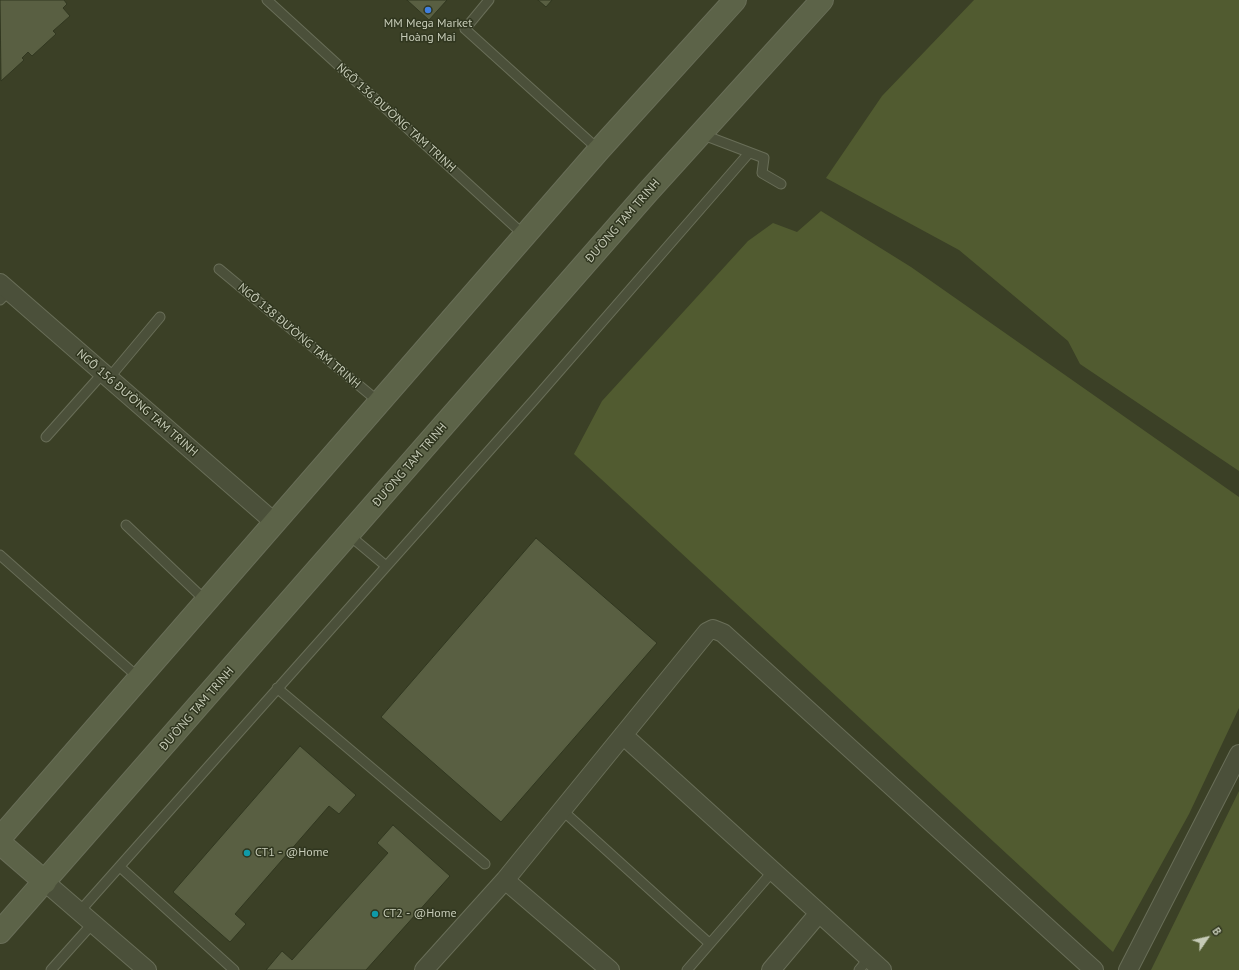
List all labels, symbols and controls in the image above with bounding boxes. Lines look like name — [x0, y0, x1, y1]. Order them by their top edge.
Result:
marker: MM Mega Market Hoàng Mai — [423, 5, 433, 15]
place label: MM Mega Market Hoàng Mai — [384, 17, 472, 45]
street label: NGÕ 136 ĐƯỜNG TAM TRINH — [333, 61, 459, 175]
street label: ĐƯỜNG TAM TRINH — [583, 176, 663, 266]
street label: NGÕ 138 ĐƯỜNG TAM TRINH — [235, 280, 363, 392]
street label: NGÕ 156 ĐƯỜNG TAM TRINH — [74, 346, 200, 460]
street label: ĐƯỜNG TAM TRINH — [370, 420, 450, 510]
street label: ĐƯỜNG TAM TRINH — [157, 664, 237, 754]
place label: CT1 - @Home — [255, 846, 329, 860]
marker: CT1 - @Home — [242, 848, 252, 858]
place label: CT2 - @Home — [383, 907, 457, 921]
marker: CT2 - @Home — [370, 909, 380, 919]
north arrow — [1187, 918, 1227, 958]
text: B — [1209, 925, 1225, 938]

